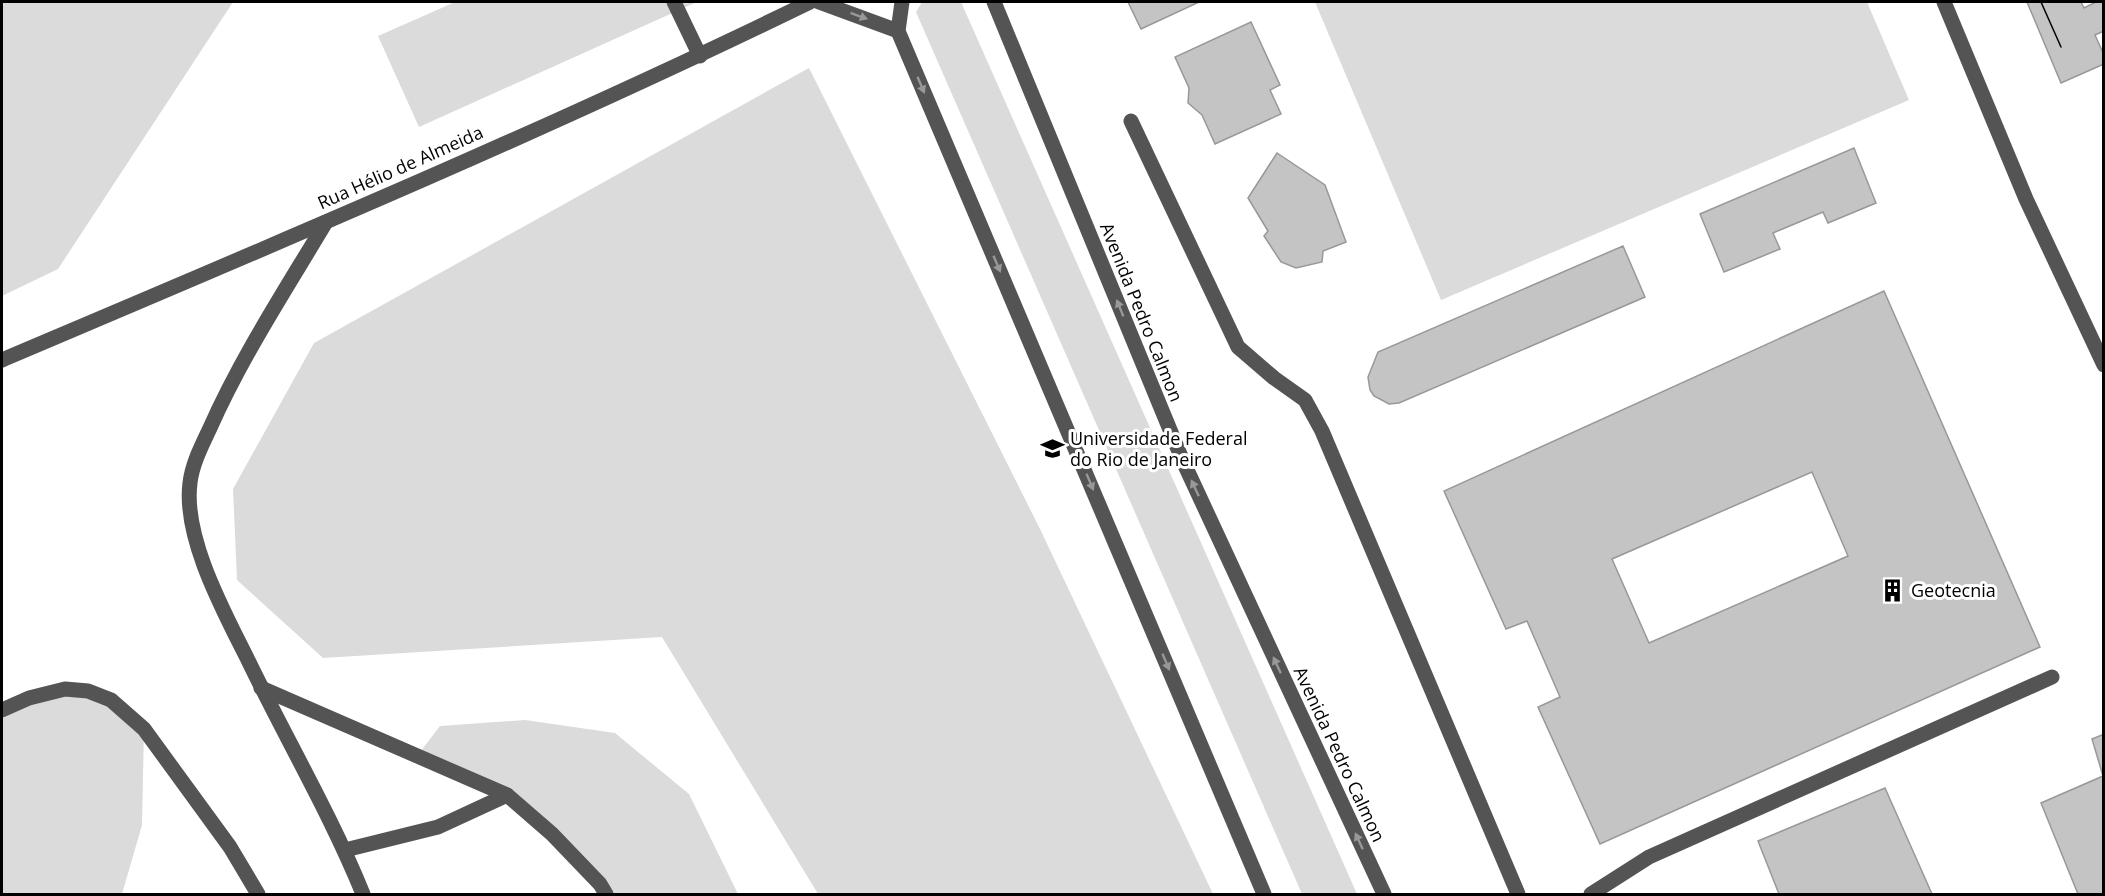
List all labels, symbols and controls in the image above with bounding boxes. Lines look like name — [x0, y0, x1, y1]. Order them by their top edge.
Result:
one-way arrow — [850, 12, 868, 22]
one-way arrow — [916, 76, 926, 94]
street label: Rua Hélio de Almeida — [313, 120, 487, 214]
street label: Avenida Pedro Calmon — [1095, 219, 1189, 405]
one-way arrow — [993, 255, 1002, 273]
one-way arrow — [1115, 299, 1124, 317]
place label: Universidade Federal do Rio de Janeiro — [1070, 426, 1248, 471]
school or university icon: Universidade Federal do Rio de Janeiro — [1039, 435, 1065, 461]
one-way arrow — [1085, 474, 1094, 491]
one-way arrow — [1191, 479, 1200, 496]
building icon: Geotecnia — [1880, 577, 1906, 603]
place label: Geotecnia — [1911, 578, 1996, 602]
one-way arrow — [1161, 653, 1171, 671]
one-way arrow — [1273, 656, 1282, 673]
street label: Avenida Pedro Calmon — [1289, 662, 1391, 846]
one-way arrow — [1355, 833, 1364, 850]

